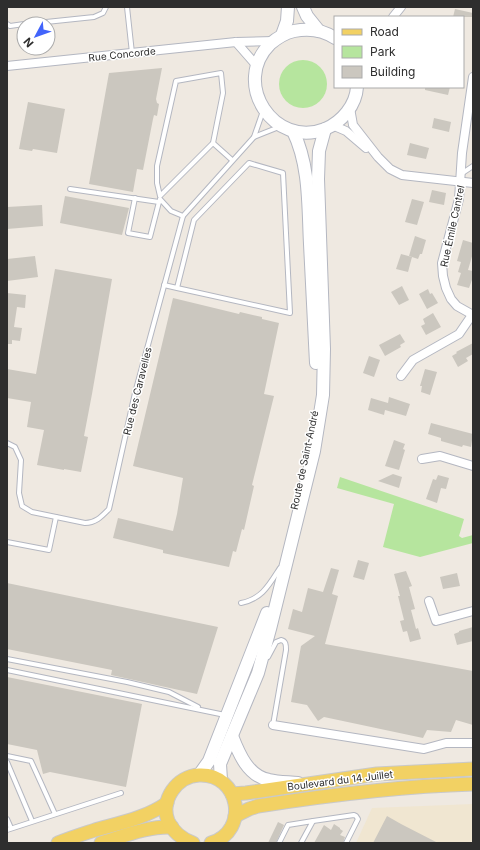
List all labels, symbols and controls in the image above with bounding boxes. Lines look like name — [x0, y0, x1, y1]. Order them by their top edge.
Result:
north arrow — [16, 16, 56, 56]
legend — [334, 16, 464, 88]
text: Road — [370, 24, 399, 39]
text: N — [20, 35, 36, 50]
street label: Rue Concorde — [88, 44, 156, 63]
text: Park — [370, 44, 396, 59]
text: Building — [370, 64, 415, 79]
street label: Rue Émile Cantrel — [437, 184, 467, 268]
street label: Rue des Caravelles — [120, 346, 154, 436]
street label: Route de Saint-André — [288, 409, 320, 511]
street label: Boulevard du 14 Juillet — [286, 767, 394, 792]

